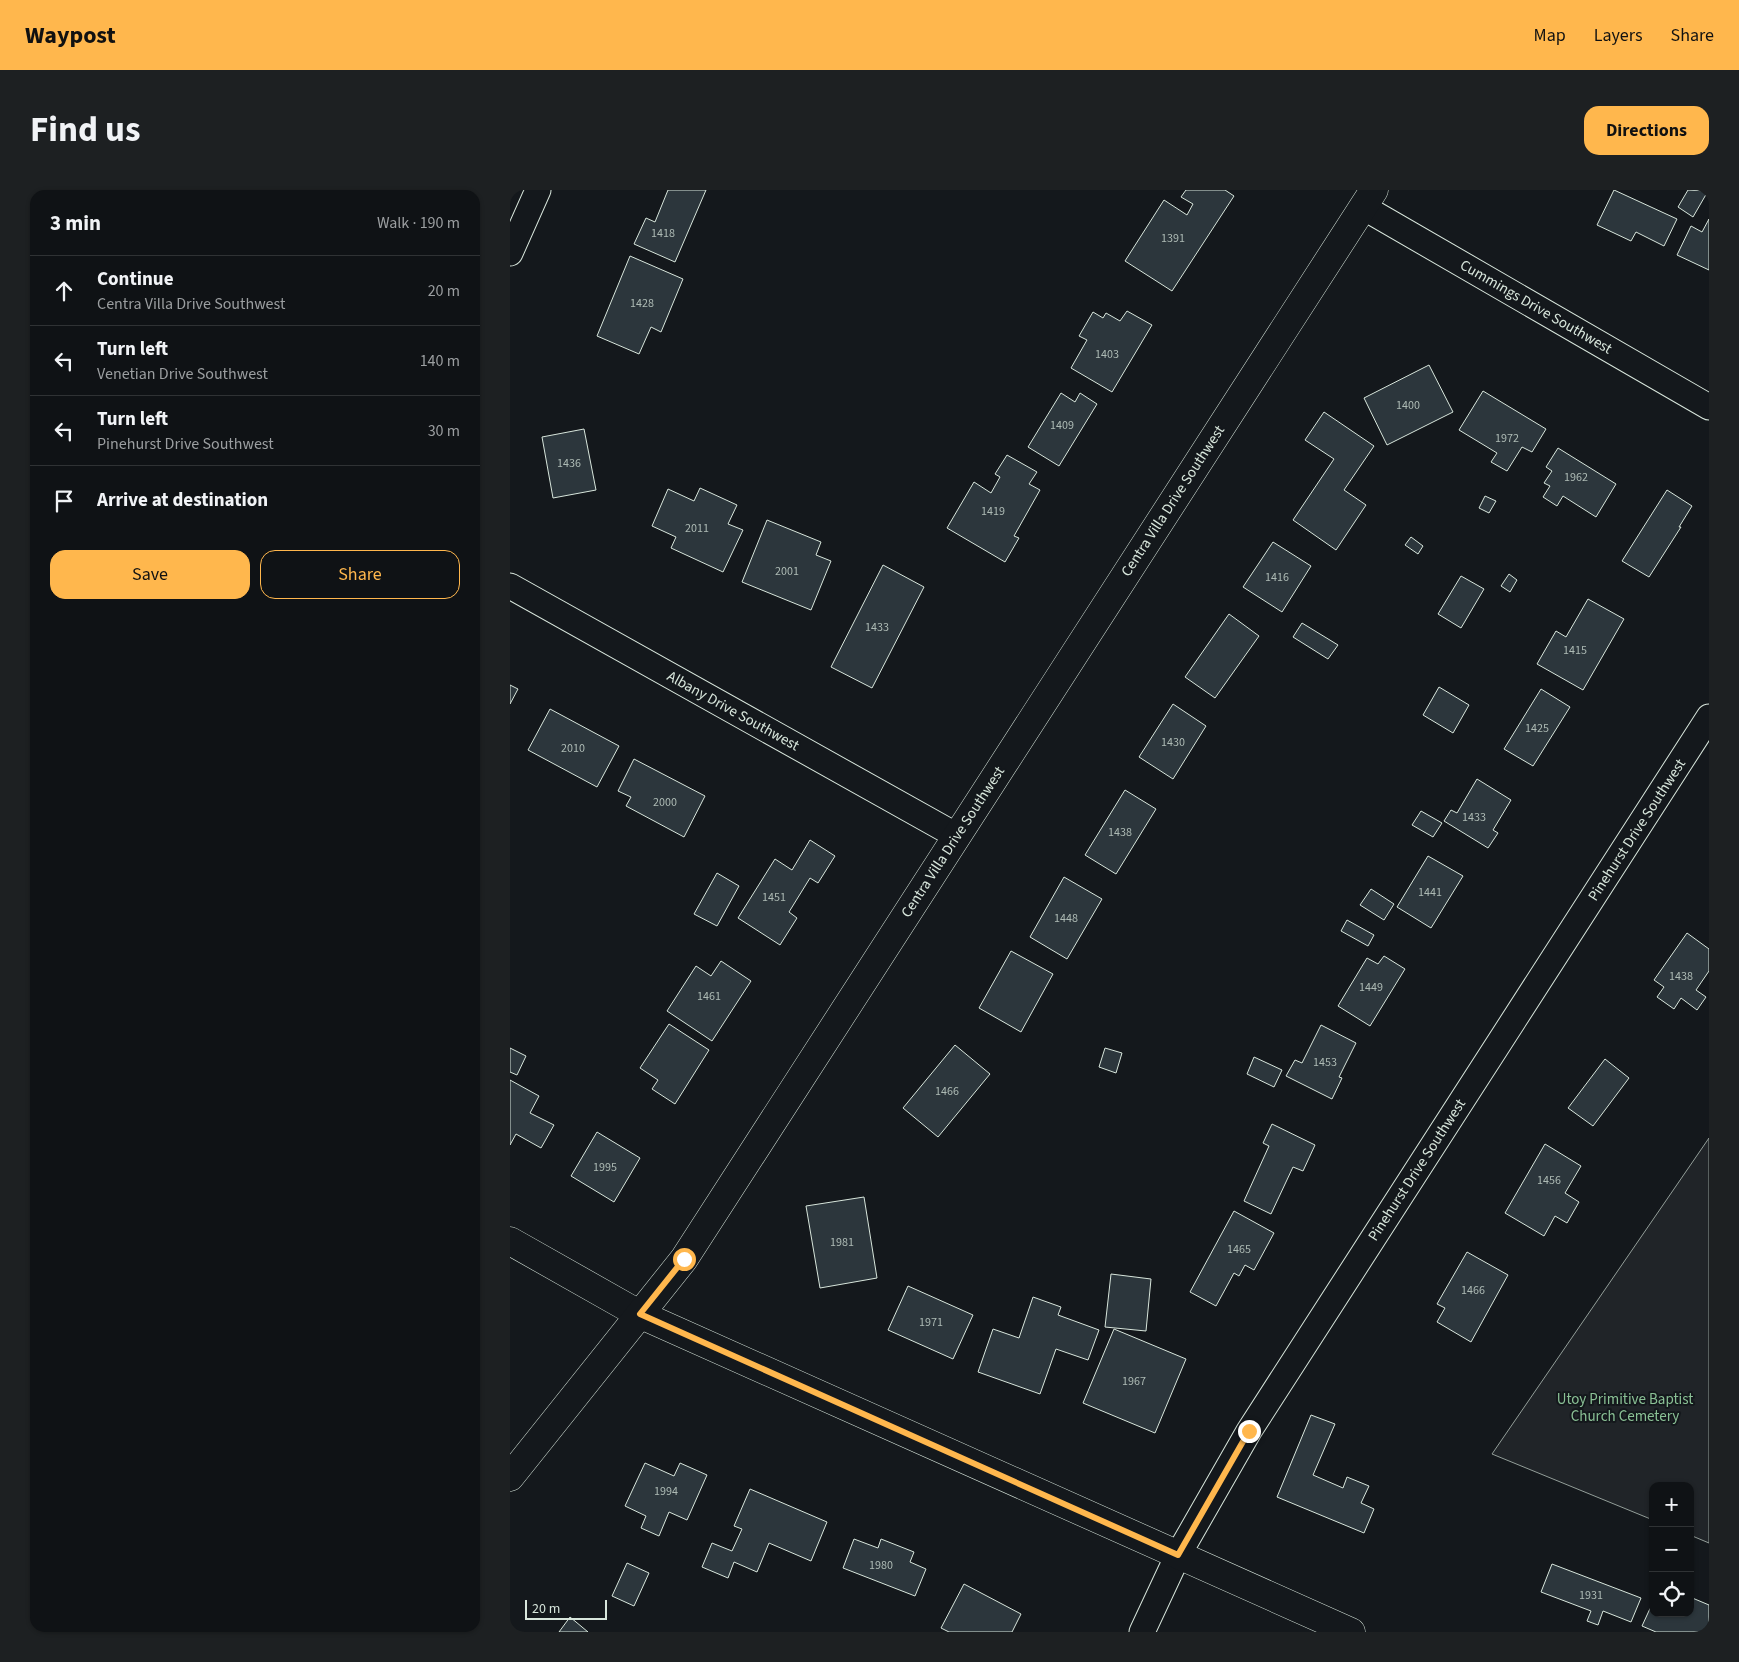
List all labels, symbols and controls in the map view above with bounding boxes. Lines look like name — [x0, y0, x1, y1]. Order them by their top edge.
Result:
text: Waypost — [25, 18, 116, 53]
text: Map — [1534, 23, 1566, 48]
text: Layers — [1594, 23, 1643, 48]
text: Share — [1671, 23, 1714, 48]
text: Find us — [30, 105, 140, 155]
button: Directions — [1584, 106, 1709, 155]
text: 3 min — [50, 208, 101, 238]
text: Walk · 190 m — [377, 212, 460, 234]
house number: 1418 — [651, 225, 675, 242]
house number: 1391 — [1161, 230, 1185, 247]
street label: Cummings Drive Southwest — [1456, 255, 1616, 359]
text: Continue — [97, 266, 174, 293]
icon: ahead — [50, 277, 78, 305]
text: 20 m — [428, 280, 460, 302]
text: Centra Villa Drive Southwest — [97, 293, 285, 315]
house number: 1428 — [630, 295, 654, 312]
text: Turn left — [97, 336, 168, 363]
house number: 1403 — [1095, 346, 1119, 363]
icon: left — [50, 347, 78, 375]
text: 140 m — [420, 350, 460, 372]
text: Venetian Drive Southwest — [97, 363, 268, 385]
house number: 1400 — [1396, 397, 1420, 414]
text: Turn left — [97, 406, 168, 433]
icon: left — [50, 417, 78, 445]
house number: 1409 — [1050, 417, 1074, 434]
text: 30 m — [428, 420, 460, 442]
street label: Centra Villa Drive Southwest — [1116, 421, 1230, 581]
house number: 1972 — [1495, 430, 1519, 447]
text: Pinehurst Drive Southwest — [97, 433, 274, 455]
house number: 1436 — [557, 455, 581, 472]
house number: 1962 — [1564, 469, 1588, 486]
icon: arrive — [50, 487, 78, 515]
text: Arrive at destination — [97, 487, 268, 514]
house number: 1419 — [981, 503, 1005, 520]
house number: 2011 — [685, 520, 709, 537]
button: Save — [50, 550, 250, 599]
button: Share — [260, 550, 460, 599]
house number: 2001 — [775, 563, 799, 580]
house number: 1416 — [1265, 569, 1289, 586]
house number: 1433 — [865, 619, 889, 636]
house number: 1415 — [1563, 642, 1587, 659]
street label: Albany Drive Southwest — [663, 666, 803, 756]
house number: 1425 — [1525, 720, 1549, 737]
house number: 1430 — [1161, 734, 1185, 751]
house number: 2010 — [561, 740, 585, 757]
street label: Pinehurst Drive Southwest — [1583, 755, 1691, 905]
street label: Centra Villa Drive Southwest — [896, 762, 1010, 922]
house number: 2000 — [653, 794, 677, 811]
house number: 1433 — [1462, 809, 1486, 826]
house number: 1438 — [1108, 824, 1132, 841]
house number: 1441 — [1418, 884, 1442, 901]
house number: 1451 — [762, 889, 786, 906]
house number: 1448 — [1054, 910, 1078, 927]
house number: 1438 — [1669, 968, 1693, 985]
house number: 1449 — [1359, 979, 1383, 996]
house number: 1461 — [697, 988, 721, 1005]
house number: 1453 — [1313, 1054, 1337, 1071]
house number: 1466 — [935, 1083, 959, 1100]
street label: Pinehurst Drive Southwest — [1363, 1095, 1471, 1245]
house number: 1995 — [593, 1159, 617, 1176]
house number: 1456 — [1537, 1172, 1561, 1189]
house number: 1981 — [830, 1234, 854, 1251]
house number: 1465 — [1227, 1241, 1251, 1258]
route start — [673, 1248, 696, 1271]
house number: 1466 — [1461, 1282, 1485, 1299]
house number: 1971 — [919, 1314, 943, 1331]
house number: 1967 — [1122, 1373, 1146, 1390]
park label: Utoy Primitive Baptist Church Cemetery — [1557, 1389, 1693, 1427]
route end — [1238, 1420, 1261, 1443]
map controls — [1649, 1482, 1694, 1617]
button: + — [1649, 1482, 1694, 1527]
house number: 1994 — [654, 1483, 678, 1500]
button: − — [1649, 1527, 1694, 1572]
house number: 1980 — [869, 1557, 893, 1574]
button: locate — [1649, 1572, 1694, 1617]
house number: 1931 — [1579, 1587, 1603, 1604]
scale bar — [525, 1597, 608, 1620]
text: 20 m — [532, 1599, 560, 1619]

